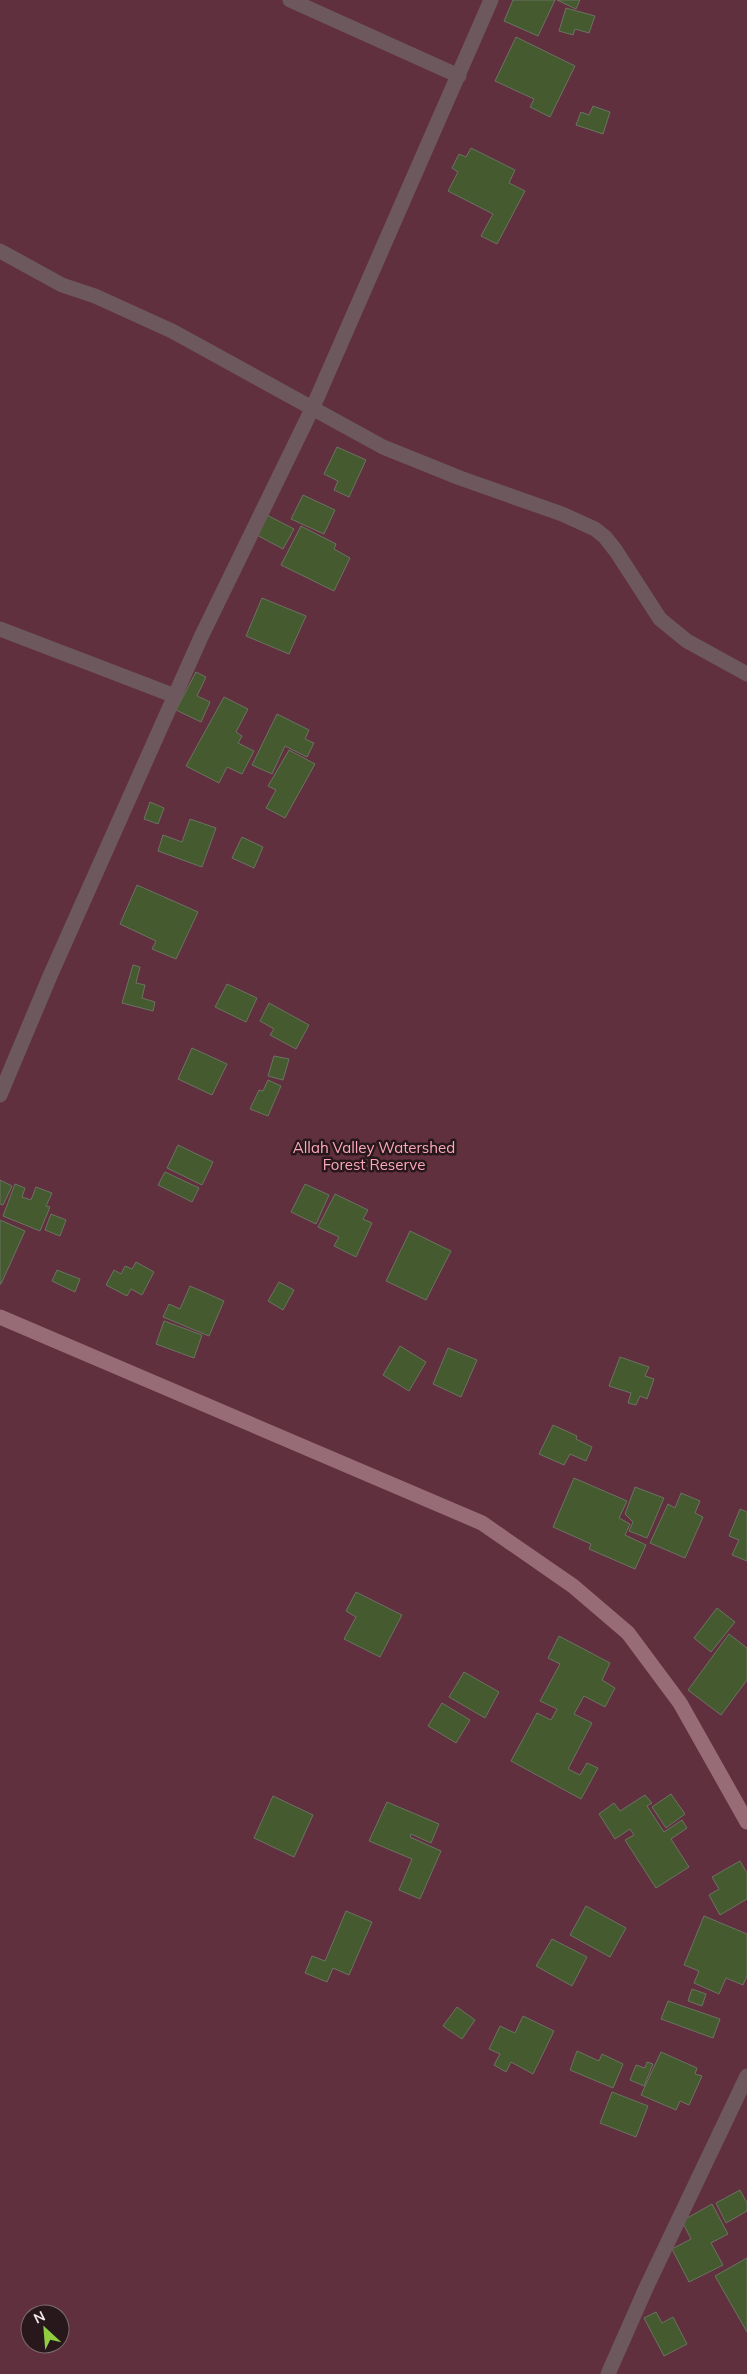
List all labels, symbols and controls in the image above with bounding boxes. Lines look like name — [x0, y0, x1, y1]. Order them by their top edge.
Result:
park label: Allah Valley Watershed Forest Reserve — [293, 1138, 455, 1174]
north arrow — [20, 2304, 70, 2354]
text: N — [31, 2307, 48, 2328]

